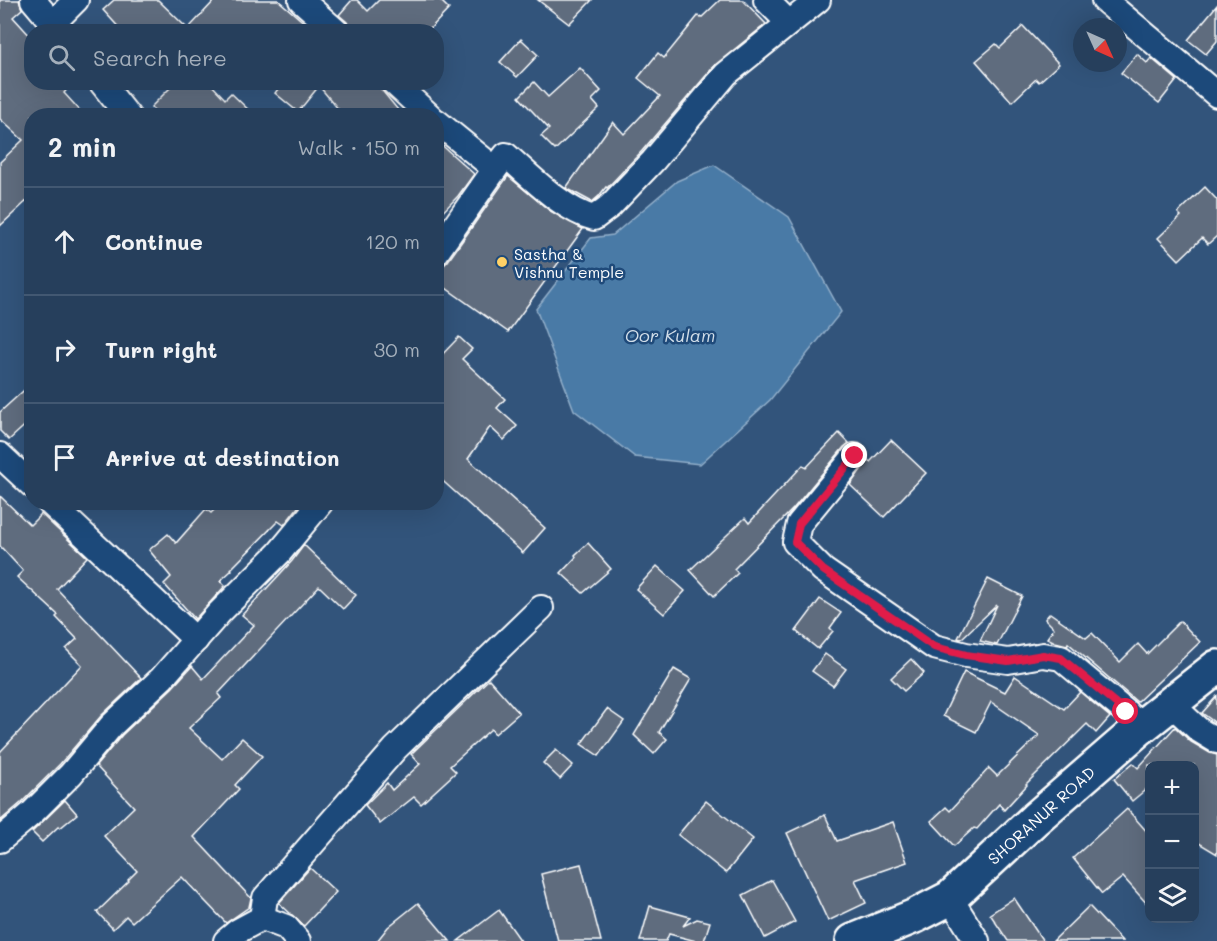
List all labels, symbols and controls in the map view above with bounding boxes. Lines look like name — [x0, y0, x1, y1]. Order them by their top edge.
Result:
north arrow — [1073, 18, 1127, 72]
search box — [24, 24, 444, 90]
icon: search — [45, 41, 78, 74]
text: Search here — [93, 43, 227, 72]
text: 2 min — [48, 130, 116, 164]
text: Walk · 150 m — [298, 134, 420, 160]
icon: ahead — [48, 225, 81, 258]
text: Continue — [105, 227, 203, 256]
text: 120 m — [365, 228, 420, 254]
place label: Sastha & Vishnu Temple — [514, 243, 624, 282]
marker: Sastha & Vishnu Temple — [495, 255, 509, 269]
water label: Oor Kulam — [625, 323, 715, 347]
icon: right — [48, 333, 81, 366]
text: Turn right — [105, 335, 217, 364]
text: 30 m — [374, 336, 420, 362]
icon: arrive — [48, 441, 81, 474]
route end — [841, 442, 867, 468]
text: Arrive at destination — [105, 443, 340, 472]
route start — [1112, 698, 1138, 724]
street label: SHORANUR ROAD — [983, 761, 1099, 869]
map controls — [1145, 761, 1199, 923]
button: + — [1145, 761, 1199, 815]
button: − — [1145, 815, 1199, 869]
button: layers — [1145, 869, 1199, 923]

